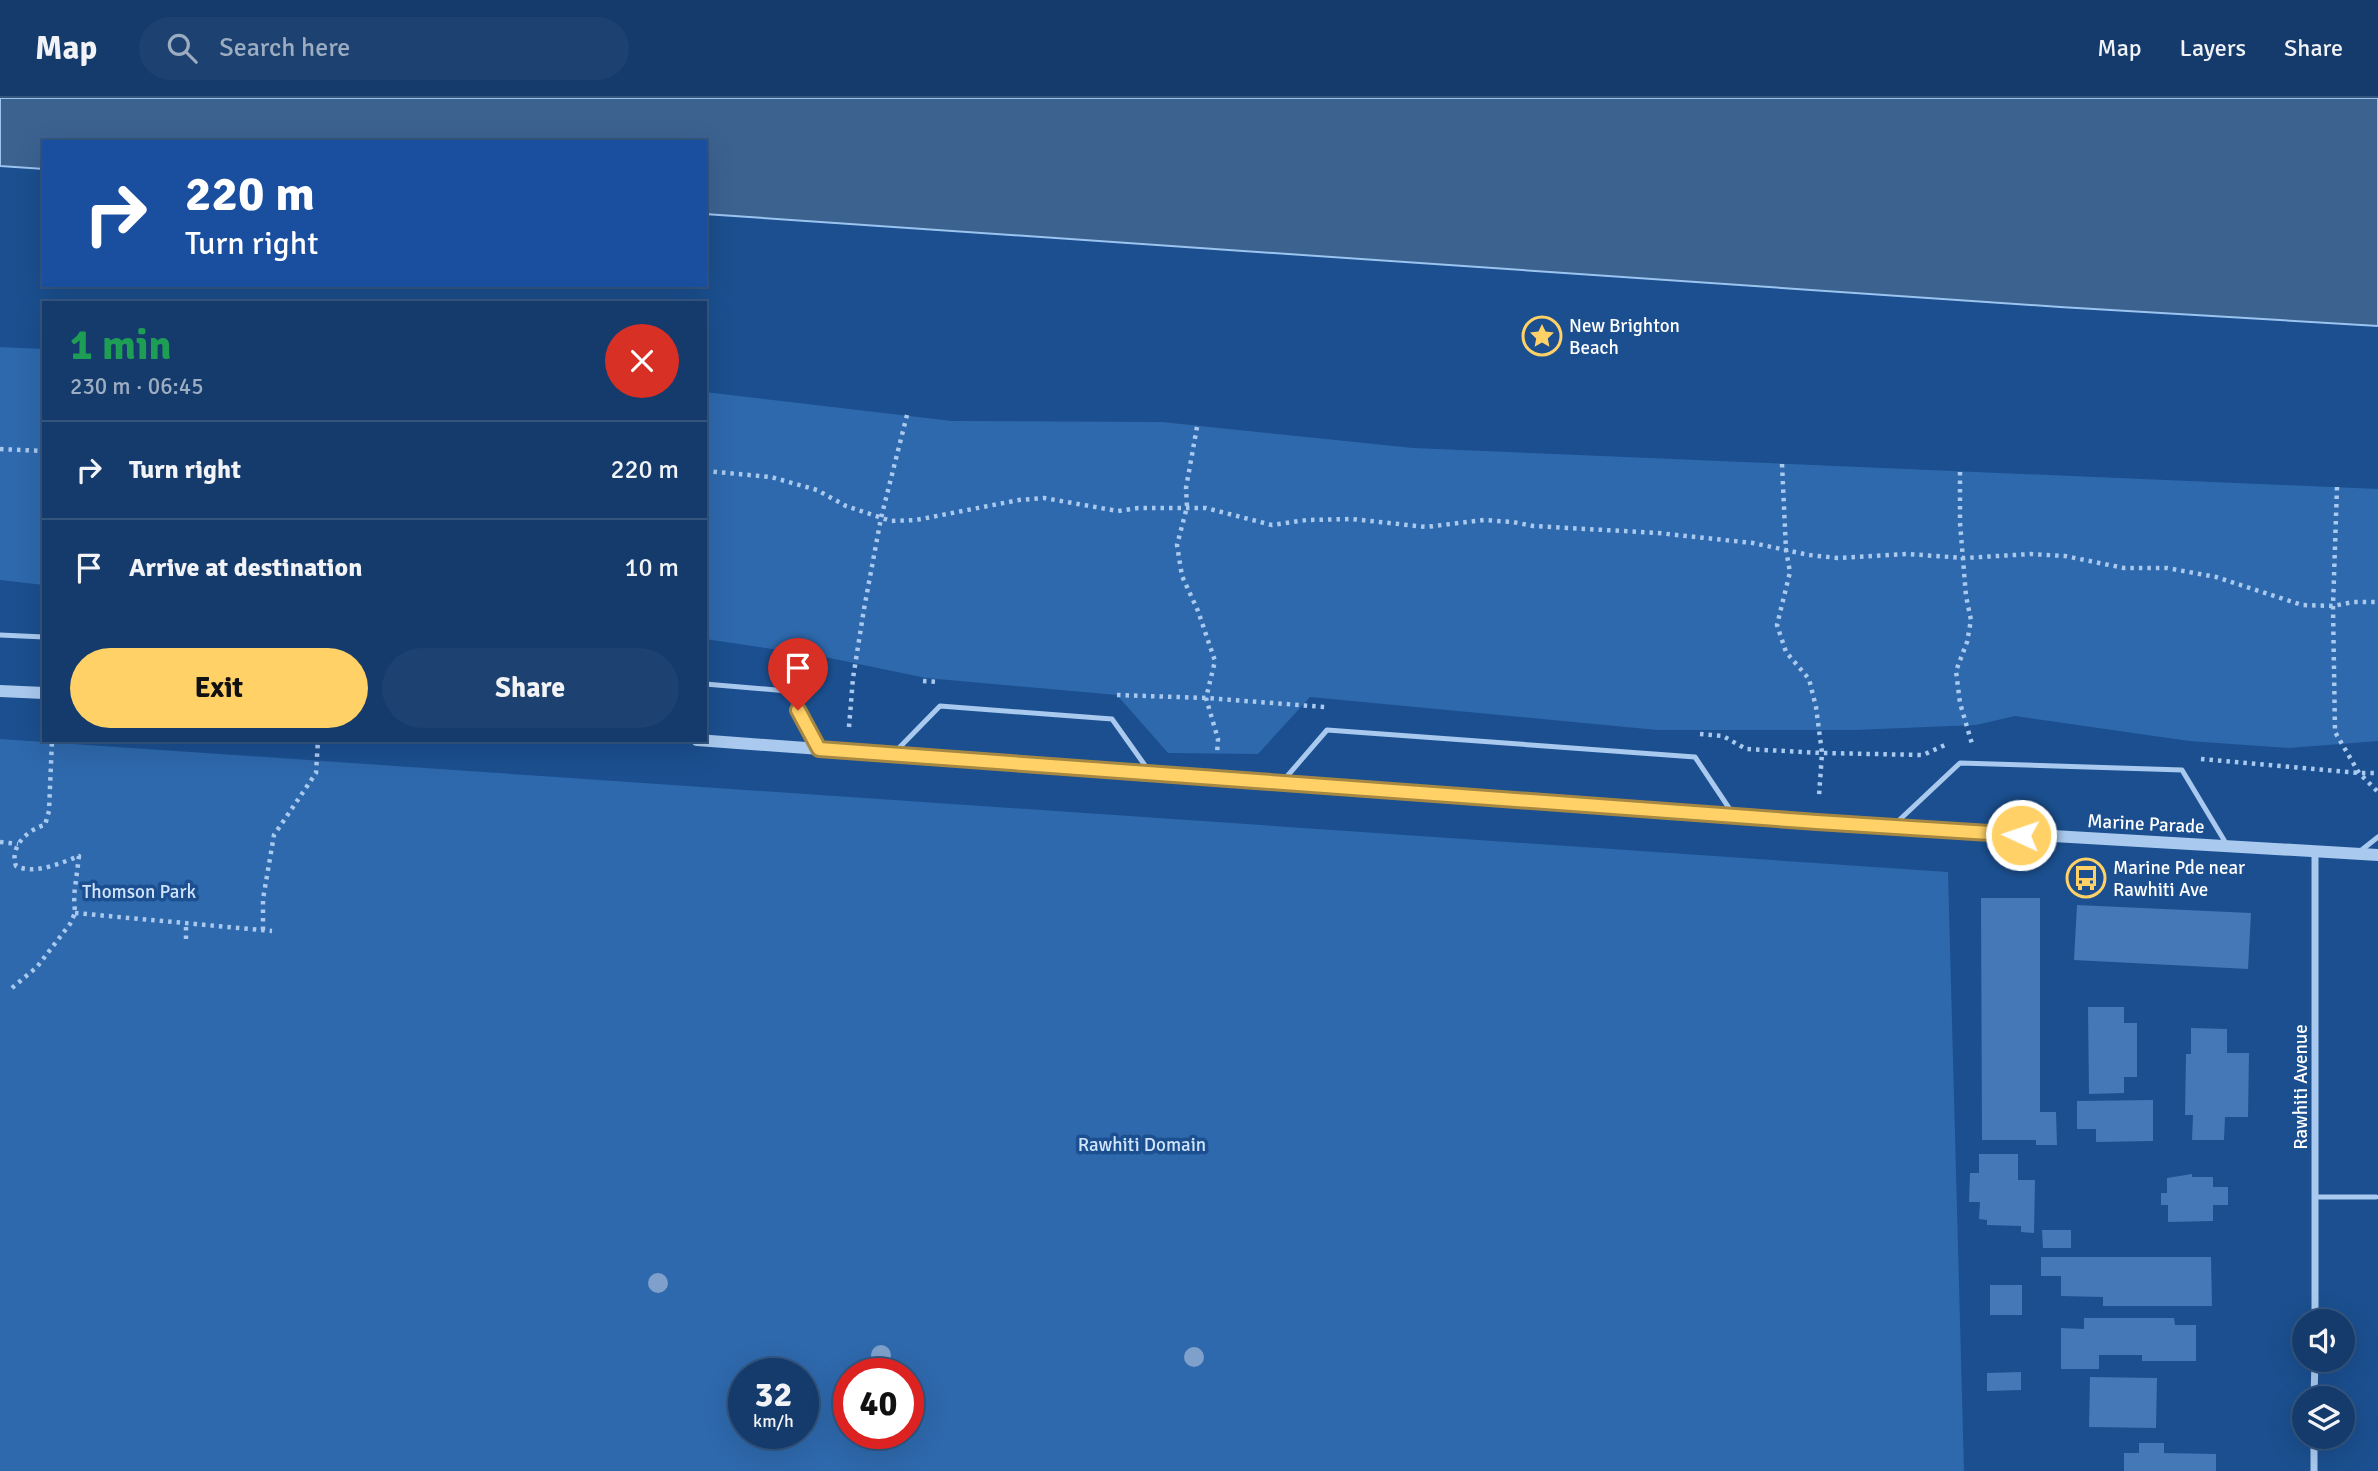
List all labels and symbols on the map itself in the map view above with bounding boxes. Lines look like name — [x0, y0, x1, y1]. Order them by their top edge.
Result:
place label: New Brighton Beach — [1569, 314, 1680, 360]
place icon: New Brighton Beach — [1521, 315, 1563, 357]
pin — [768, 638, 828, 710]
position arrow — [1984, 798, 2058, 872]
street label: Marine Parade — [2087, 809, 2205, 839]
place label: Marine Pde near Rawhiti Ave — [2113, 856, 2245, 902]
bus stop icon: Marine Pde near Rawhiti Ave — [2065, 857, 2107, 899]
park label: Thomson Park — [82, 880, 196, 904]
street label: Rawhiti Avenue — [2289, 1024, 2313, 1150]
park label: Rawhiti Domain — [1078, 1133, 1206, 1157]
speed limit sign: 40 — [833, 1358, 924, 1449]

